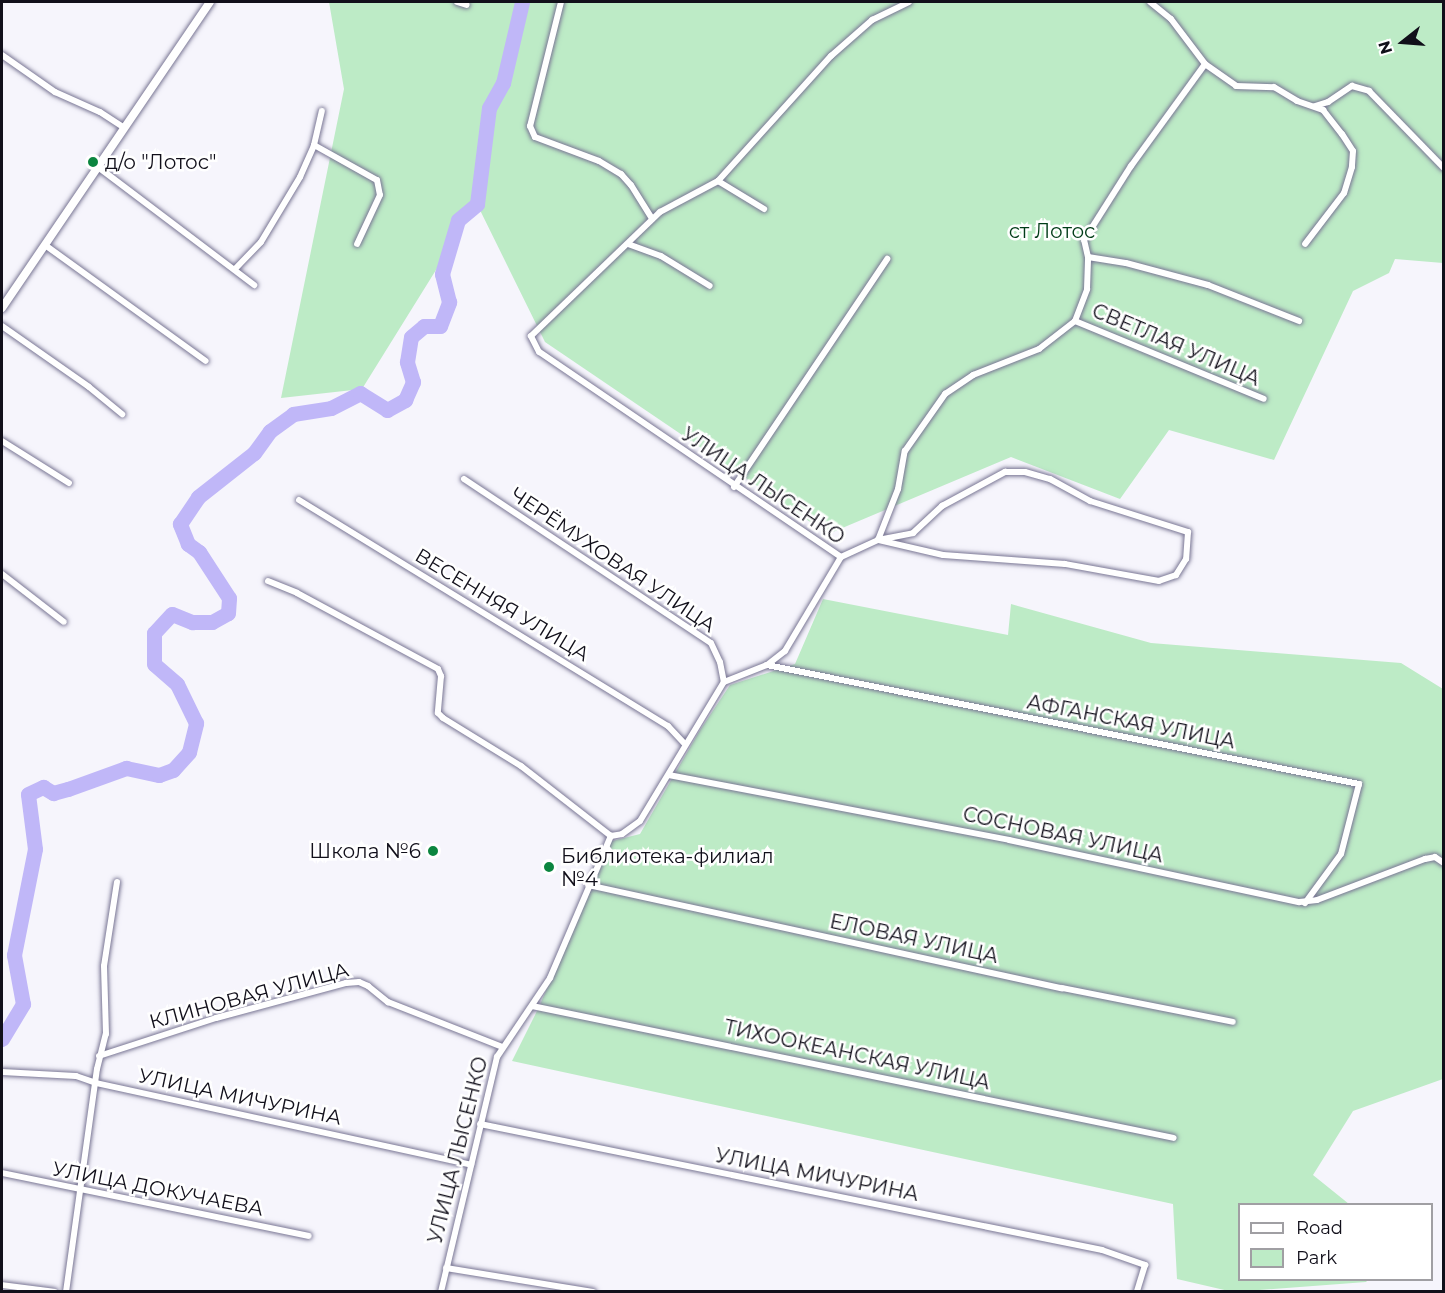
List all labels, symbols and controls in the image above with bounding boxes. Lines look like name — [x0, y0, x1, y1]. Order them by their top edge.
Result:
north arrow — [1373, 12, 1433, 72]
text: N — [1374, 38, 1396, 56]
place label: д/о "Лотос" — [105, 150, 216, 174]
marker: д/о "Лотос" — [86, 155, 100, 169]
park label: ст Лотос — [1009, 219, 1095, 243]
street label: СВЕТЛАЯ УЛИЦА — [1088, 299, 1264, 391]
street label: УЛИЦА ЛЫСЕНКО — [677, 422, 849, 550]
street label: ЧЕРЁМУХОВАЯ УЛИЦА — [506, 482, 720, 638]
street label: ВЕСЕННЯЯ УЛИЦА — [411, 543, 593, 667]
street label: АФГАНСКАЯ УЛИЦА — [1025, 690, 1237, 754]
street label: СОСНОВАЯ УЛИЦА — [961, 802, 1165, 868]
place label: Школа №6 — [309, 839, 421, 863]
marker: Школа №6 — [426, 844, 440, 858]
place label: Библиотека-филиал №4 — [561, 844, 774, 891]
marker: Библиотека-филиал №4 — [542, 860, 556, 874]
street label: ЕЛОВАЯ УЛИЦА — [828, 909, 1000, 969]
street label: КЛИНОВАЯ УЛИЦА — [147, 958, 351, 1034]
street label: ТИХООКЕАНСКАЯ УЛИЦА — [722, 1015, 992, 1095]
street label: УЛИЦА ЛЫСЕНКО — [423, 1054, 493, 1246]
street label: УЛИЦА МИЧУРИНА — [136, 1064, 344, 1130]
street label: УЛИЦА МИЧУРИНА — [713, 1144, 921, 1206]
street label: УЛИЦА ДОКУЧАЕВА — [51, 1157, 265, 1221]
legend — [1238, 1203, 1433, 1281]
text: Road — [1296, 1217, 1343, 1239]
text: Park — [1296, 1247, 1337, 1269]

